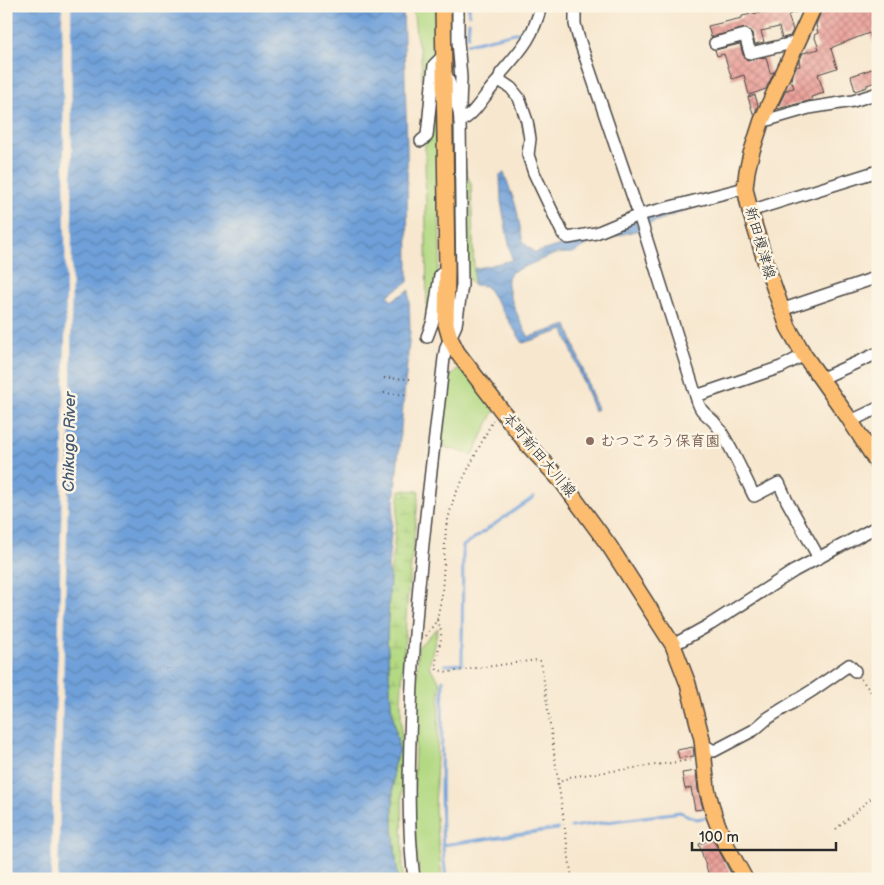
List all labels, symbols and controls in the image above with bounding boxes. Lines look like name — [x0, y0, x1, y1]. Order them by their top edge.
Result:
street label: 新田榎津線 — [741, 204, 779, 282]
water label: Chikugo River — [60, 391, 80, 492]
street label: 本町新田大川線 — [498, 409, 580, 501]
place label: むつごろう保育園 — [600, 432, 720, 451]
marker: むつごろう保育園 — [584, 435, 596, 447]
scale bar — [692, 820, 835, 852]
text: 100 m — [699, 828, 739, 847]

